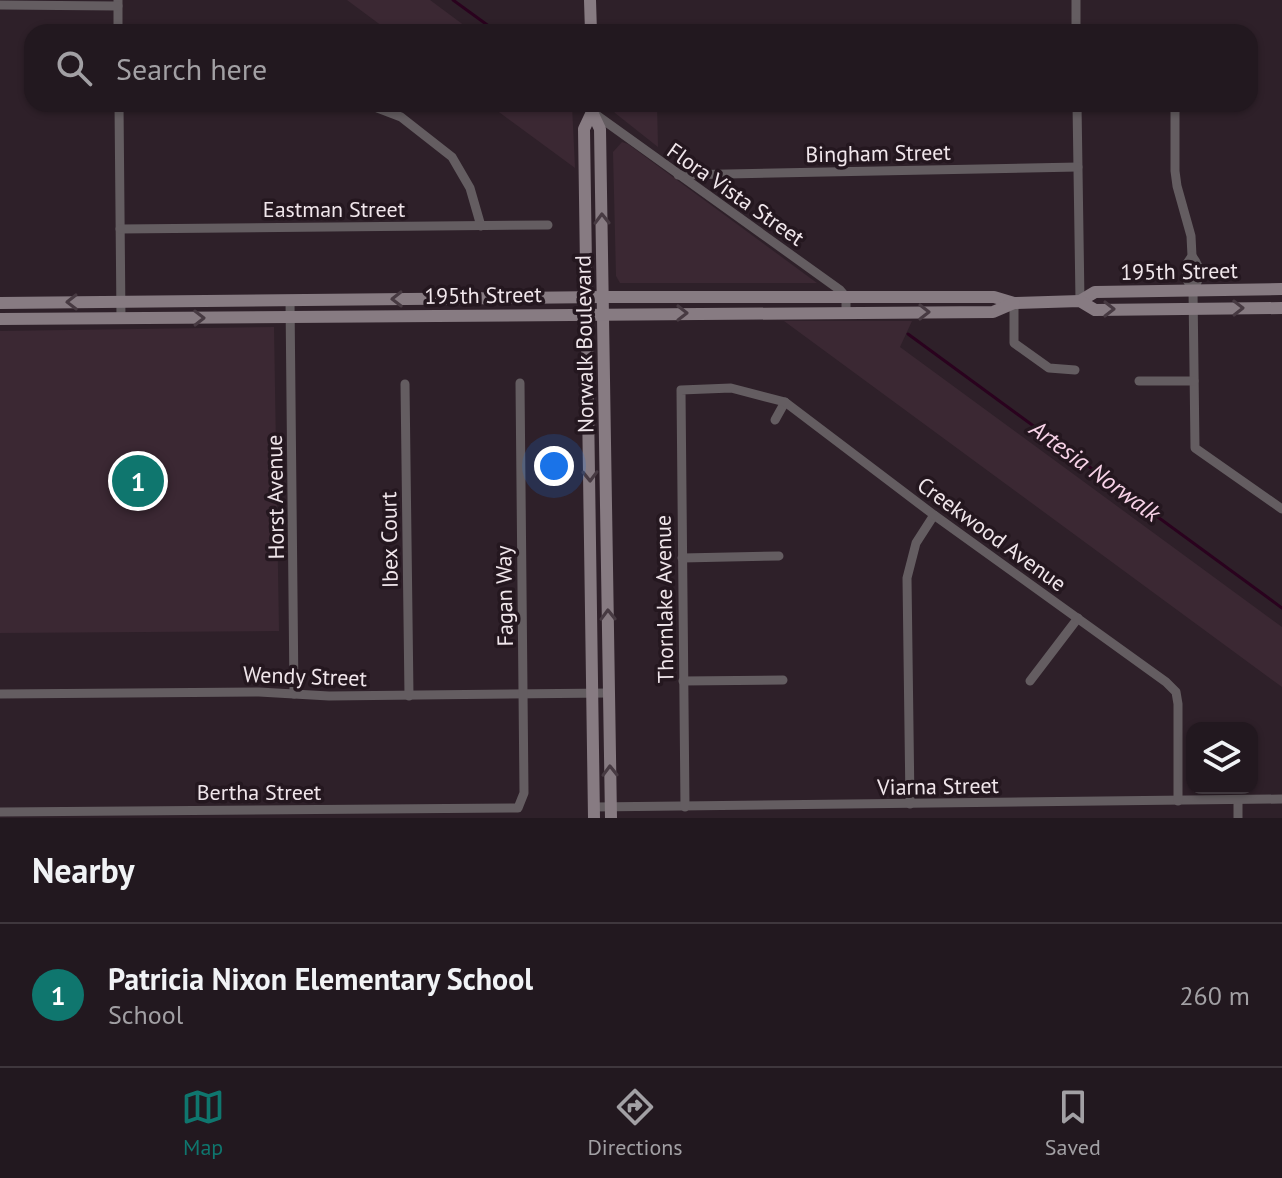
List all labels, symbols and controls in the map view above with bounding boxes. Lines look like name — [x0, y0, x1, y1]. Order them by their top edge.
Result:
search box — [24, 24, 1258, 112]
icon: search — [52, 46, 96, 90]
text: Search here — [116, 49, 267, 88]
street label: Flora Vista Street — [662, 136, 811, 252]
street label: Bingham Street — [805, 138, 952, 168]
street label: Eastman Street — [263, 195, 406, 223]
one-way arrow — [594, 212, 611, 225]
street label: Norwalk Boulevard — [568, 255, 600, 433]
street label: 195th Street — [1120, 256, 1239, 286]
street label: 195th Street — [424, 280, 543, 310]
one-way arrow — [390, 290, 403, 308]
one-way arrow — [65, 293, 78, 311]
one-way arrow — [1232, 299, 1245, 317]
one-way arrow — [1103, 300, 1116, 318]
one-way arrow — [918, 303, 931, 321]
one-way arrow — [676, 305, 689, 322]
one-way arrow — [193, 309, 206, 327]
water label: Artesia Norwalk — [1023, 412, 1168, 529]
street label: Horst Avenue — [260, 434, 290, 560]
your location — [534, 446, 574, 486]
pin: 1 — [112, 451, 164, 511]
one-way arrow — [581, 470, 598, 483]
street label: Creekwood Avenue — [912, 470, 1072, 598]
street label: Ibex Court — [374, 491, 404, 589]
street label: Thornlake Avenue — [649, 515, 679, 683]
street label: Fagan Way — [489, 545, 519, 647]
one-way arrow — [599, 608, 617, 621]
street label: Wendy Street — [243, 660, 368, 692]
map controls — [1186, 722, 1258, 794]
button: layers — [1186, 722, 1258, 794]
one-way arrow — [602, 764, 619, 777]
street label: Viarna Street — [876, 771, 1000, 801]
street label: Bertha Street — [197, 778, 322, 806]
text: Nearby — [32, 848, 134, 892]
text: Patricia Nixon Elementary School — [108, 959, 533, 998]
text: 1 — [51, 979, 65, 1012]
text: 260 m — [1179, 979, 1250, 1012]
text: School — [108, 998, 183, 1031]
tab: Map — [181, 1085, 225, 1161]
tab: Directions — [587, 1085, 683, 1161]
tab: Saved — [1045, 1085, 1101, 1161]

